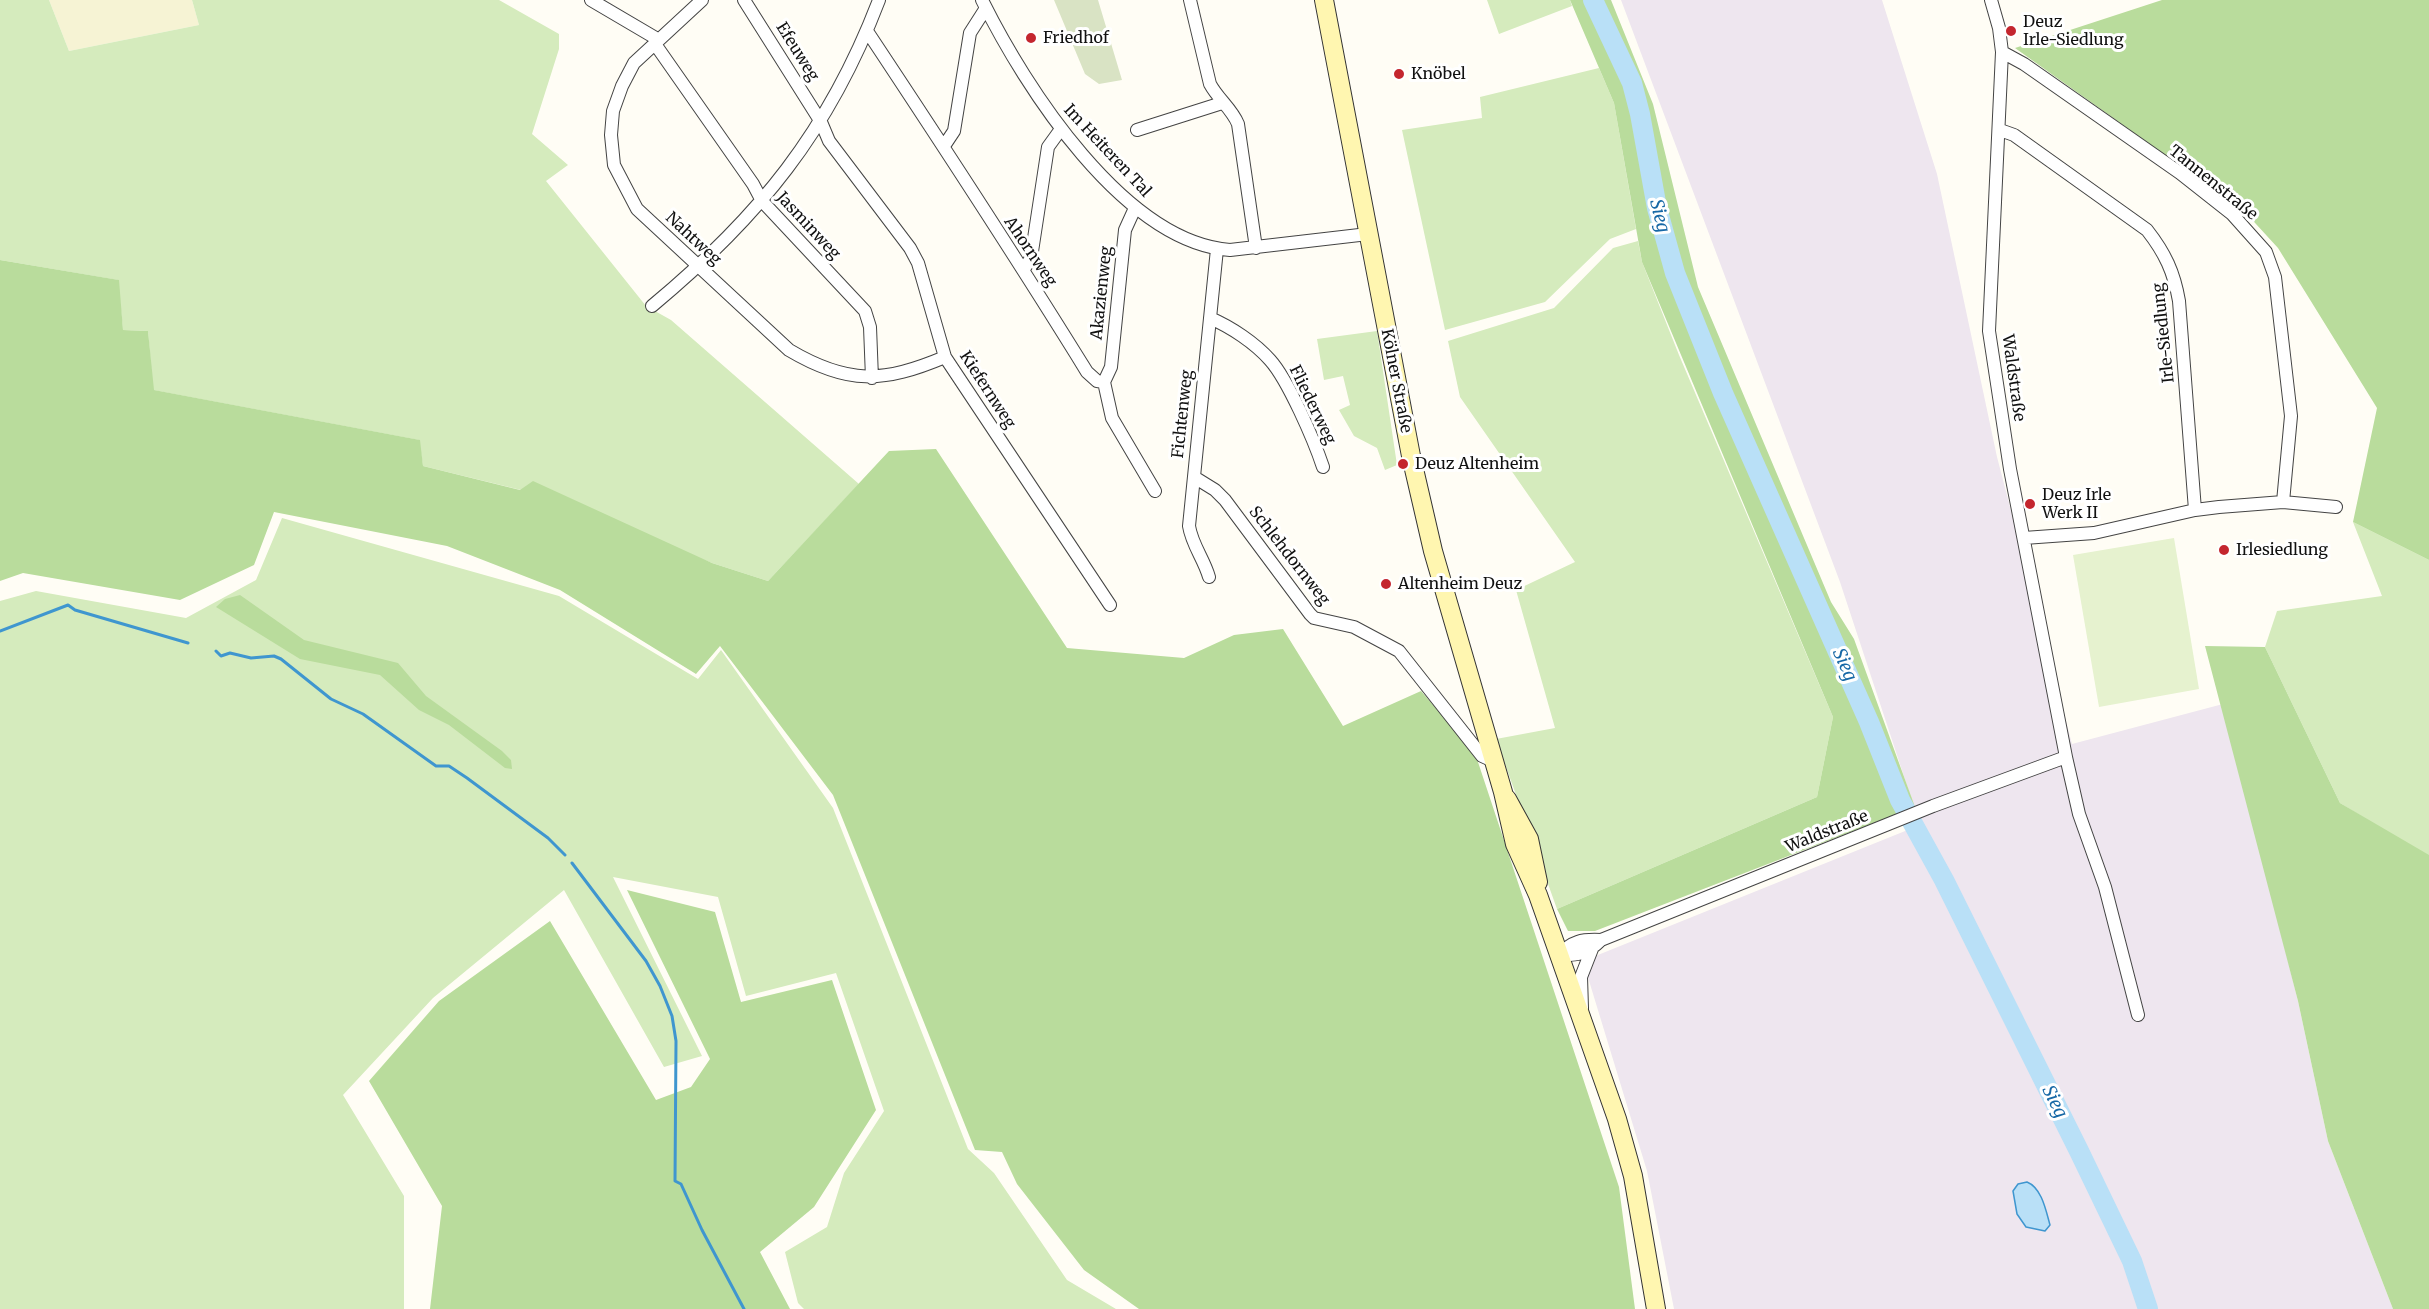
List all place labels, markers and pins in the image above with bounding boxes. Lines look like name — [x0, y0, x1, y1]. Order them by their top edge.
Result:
place label: Deuz Irle-Siedlung — [2023, 12, 2124, 50]
marker: Deuz Irle-Siedlung — [2004, 24, 2018, 38]
place label: Friedhof — [1043, 28, 1109, 48]
marker: Friedhof — [1024, 31, 1038, 45]
place label: Knöbel — [1411, 64, 1466, 84]
marker: Knöbel — [1392, 67, 1406, 81]
place label: Deuz Altenheim — [1415, 454, 1539, 474]
marker: Deuz Altenheim — [1396, 457, 1410, 471]
place label: Deuz Irle Werk II — [2042, 485, 2111, 523]
marker: Deuz Irle Werk II — [2023, 497, 2037, 511]
place label: Irlesiedlung — [2236, 540, 2328, 560]
marker: Irlesiedlung — [2217, 543, 2231, 557]
place label: Altenheim Deuz — [1398, 574, 1522, 594]
marker: Altenheim Deuz — [1379, 577, 1393, 591]

